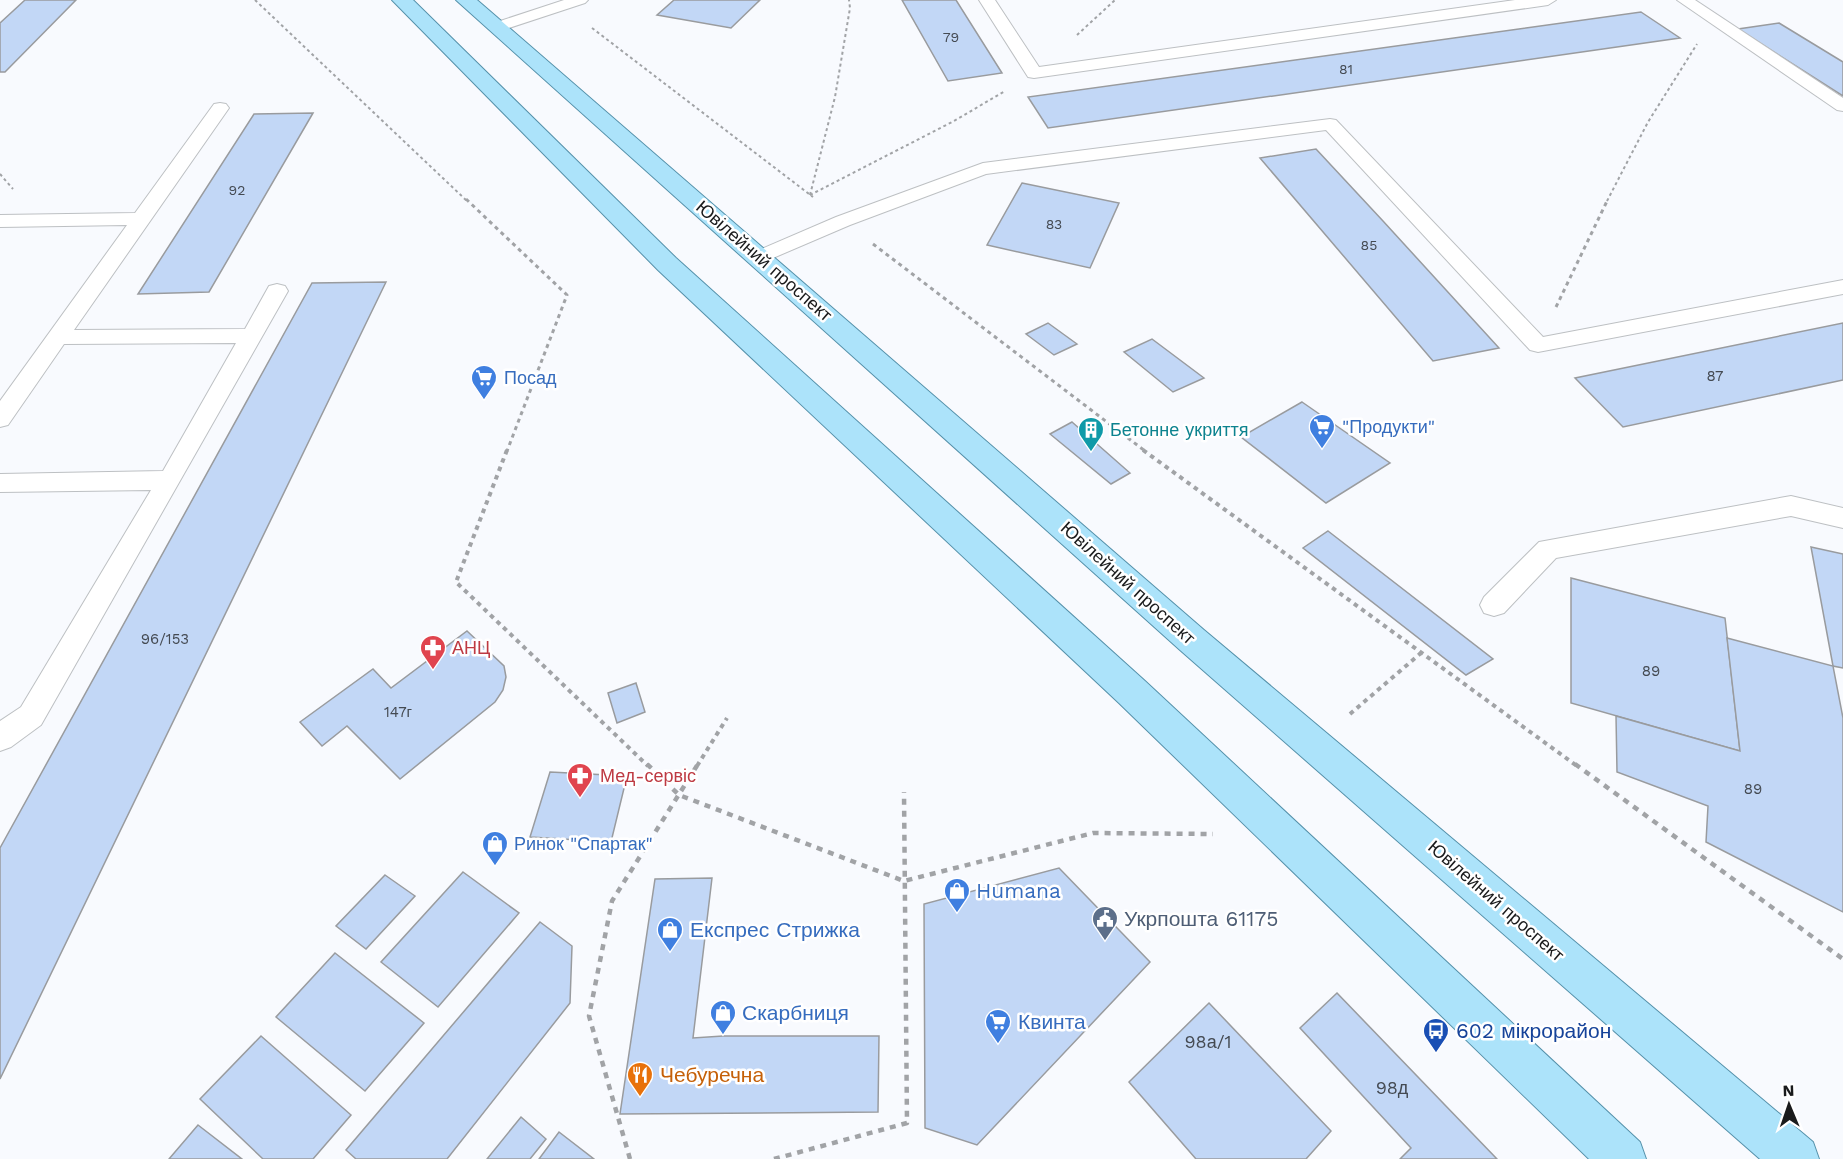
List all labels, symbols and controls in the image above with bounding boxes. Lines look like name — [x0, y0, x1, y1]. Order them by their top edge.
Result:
house number: 79 — [943, 29, 959, 45]
house number: 81 — [1339, 61, 1353, 77]
house number: 92 — [229, 182, 245, 198]
street label: Ювілейний проспект — [692, 196, 837, 325]
house number: 83 — [1046, 216, 1062, 232]
house number: 85 — [1361, 237, 1377, 253]
supermarket icon: Посад — [469, 363, 499, 401]
place label: Посад — [504, 367, 557, 388]
house number: 87 — [1706, 367, 1724, 385]
supermarket icon: "Продукти" — [1307, 412, 1337, 450]
building icon: Бетонне укриття — [1076, 415, 1106, 453]
place label: "Продукти" — [1342, 416, 1435, 437]
place label: Бетонне укриття — [1110, 419, 1248, 440]
street label: Ювілейний проспект — [1057, 517, 1200, 648]
house number: 96/153 — [141, 630, 189, 648]
pharmacy icon: АНЦ — [418, 633, 448, 671]
place label: АНЦ — [452, 637, 490, 658]
house number: 89 — [1642, 662, 1660, 680]
house number: 147г — [384, 703, 413, 721]
pharmacy icon: Мед-сервіс — [565, 761, 595, 799]
place label: Мед-сервіс — [600, 765, 696, 786]
house number: 89 — [1744, 780, 1762, 798]
shop icon: Ринок "Спартак" — [480, 829, 510, 867]
place label: Ринок "Спартак" — [514, 833, 653, 854]
street label: Ювілейний проспект — [1424, 836, 1569, 965]
shop icon: Humana — [942, 876, 972, 914]
place label: Humana — [976, 878, 1061, 903]
public building icon: Укрпошта 61175 — [1090, 904, 1120, 942]
place label: Укрпошта 61175 — [1124, 906, 1279, 931]
shop icon: Експрес Стрижка — [655, 915, 685, 953]
place label: Експрес Стрижка — [690, 917, 860, 942]
shop icon: Скарбниця — [708, 998, 738, 1036]
place label: Скарбниця — [742, 1000, 849, 1025]
supermarket icon: Квинта — [983, 1007, 1013, 1045]
place label: Квинта — [1018, 1009, 1086, 1034]
bus stop icon: 602 мікрорайон — [1421, 1016, 1451, 1054]
place label: 602 мікрорайон — [1456, 1018, 1611, 1043]
house number: 98а/1 — [1184, 1031, 1232, 1052]
restaurant icon: Чебуречна — [625, 1060, 655, 1098]
place label: Чебуречна — [660, 1062, 764, 1087]
north arrow — [1759, 1075, 1819, 1135]
house number: 98д — [1376, 1077, 1409, 1098]
text: N — [1782, 1081, 1795, 1100]

